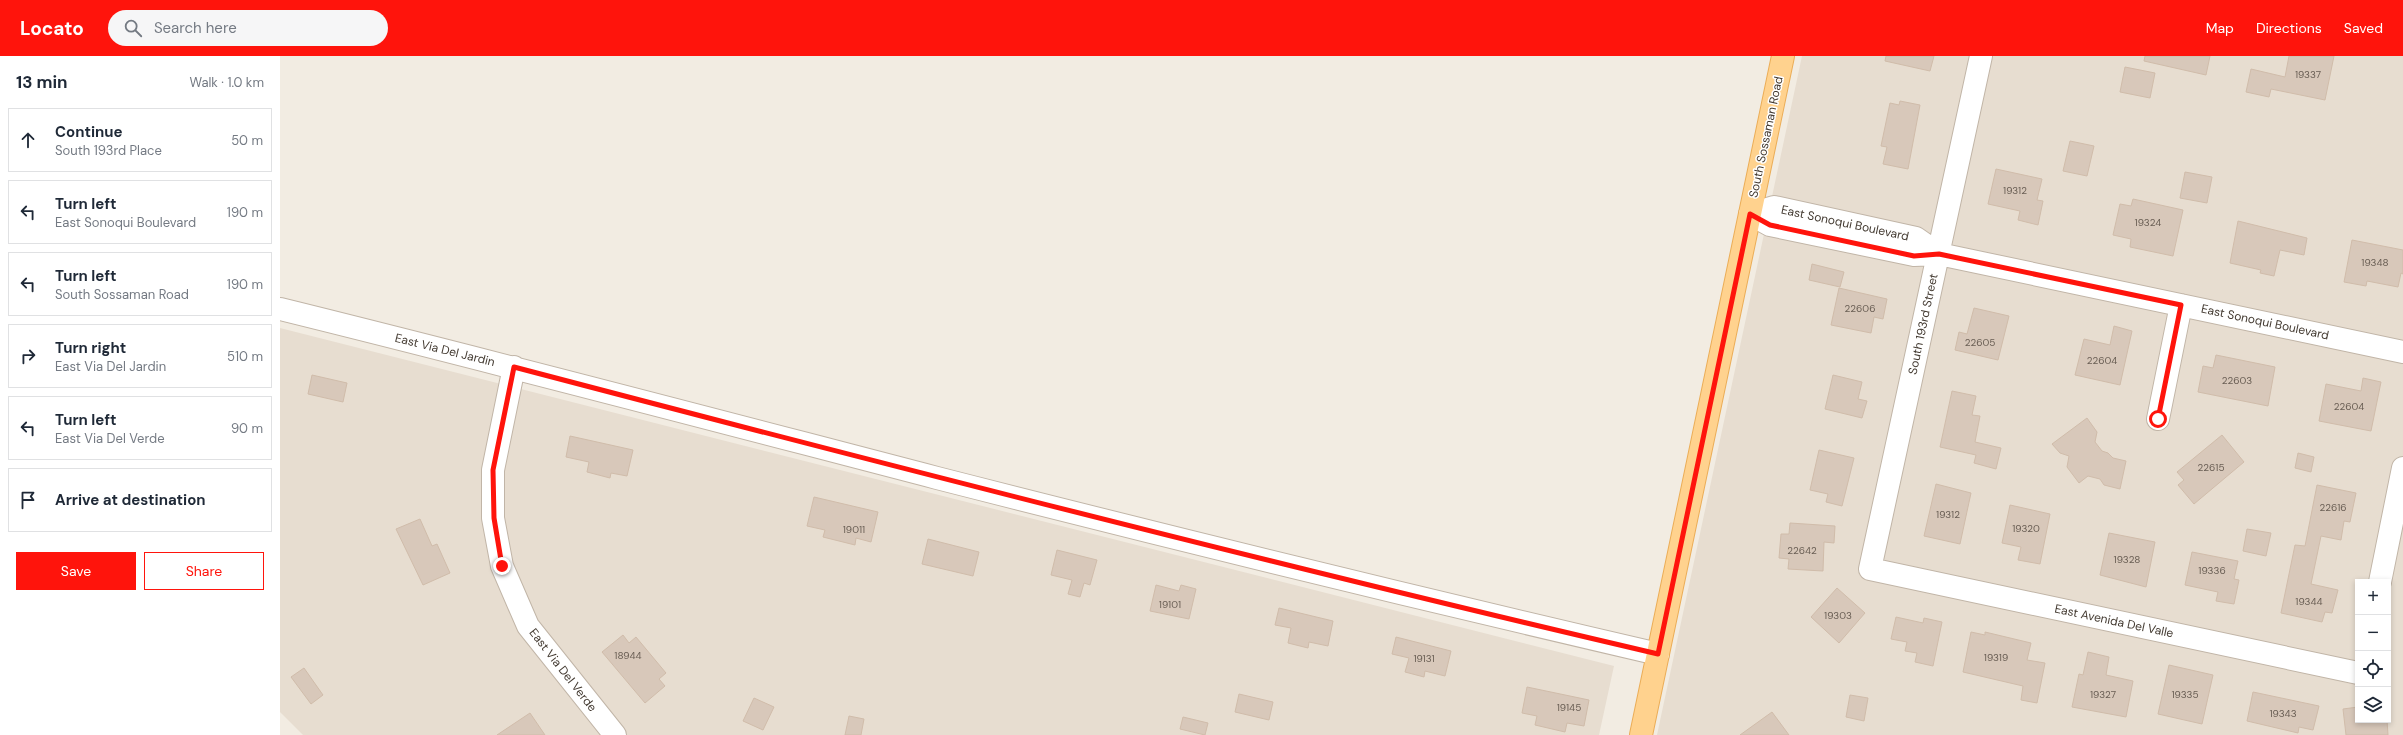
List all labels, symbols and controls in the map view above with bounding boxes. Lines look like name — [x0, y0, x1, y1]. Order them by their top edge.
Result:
search box — [108, 10, 388, 46]
text: Locato — [20, 16, 84, 41]
icon: search — [122, 17, 144, 39]
text: Search here — [154, 18, 237, 38]
text: Map — [2206, 19, 2234, 37]
text: Directions — [2256, 19, 2322, 37]
text: Saved — [2344, 19, 2383, 37]
house number: 19337 — [2295, 68, 2321, 81]
text: 13 min — [16, 71, 68, 93]
text: Walk · 1.0 km — [189, 74, 264, 91]
street label: South Sossaman Road — [1745, 75, 1787, 199]
text: Continue — [55, 122, 123, 142]
icon: ahead — [17, 129, 39, 151]
text: 50 m — [231, 132, 263, 149]
text: South 193rd Place — [55, 142, 162, 159]
house number: 19312 — [2003, 184, 2027, 197]
text: Turn left — [55, 194, 116, 214]
icon: left — [17, 201, 39, 223]
street label: East Sonoqui Boulevard — [1780, 202, 1910, 244]
text: 190 m — [227, 204, 263, 221]
text: East Sonoqui Boulevard — [55, 214, 196, 231]
house number: 19324 — [2135, 216, 2161, 229]
house number: 19348 — [2361, 256, 2389, 269]
text: Turn left — [55, 266, 116, 286]
street label: South 193rd Street — [1904, 272, 1942, 376]
icon: left — [17, 273, 39, 295]
text: 190 m — [227, 276, 263, 293]
text: South Sossaman Road — [55, 286, 189, 303]
street label: East Sonoqui Boulevard — [2200, 301, 2330, 343]
house number: 22606 — [1845, 302, 1875, 315]
street label: East Via Del Jardin — [393, 330, 497, 370]
house number: 22605 — [1965, 336, 1995, 349]
text: Turn right — [55, 338, 126, 358]
icon: right — [17, 345, 39, 367]
text: 510 m — [227, 348, 263, 365]
house number: 22604 — [2087, 354, 2117, 367]
text: East Via Del Jardin — [55, 358, 166, 375]
house number: 22603 — [2222, 374, 2252, 387]
house number: 22604 — [2334, 400, 2364, 413]
text: Turn left — [55, 410, 116, 430]
route start — [2149, 410, 2167, 428]
icon: left — [17, 417, 39, 439]
text: 90 m — [231, 420, 263, 437]
text: East Via Del Verde — [55, 430, 165, 447]
house number: 22615 — [2197, 461, 2225, 474]
icon: arrive — [17, 489, 39, 511]
text: Arrive at destination — [55, 490, 206, 510]
house number: 22616 — [2319, 501, 2347, 514]
house number: 19312 — [1936, 508, 1960, 521]
house number: 19320 — [2012, 522, 2040, 535]
house number: 19011 — [843, 523, 865, 536]
house number: 22642 — [1787, 544, 1817, 557]
button: Save — [16, 552, 136, 590]
button: Share — [144, 552, 264, 590]
house number: 19328 — [2114, 553, 2140, 566]
route end — [493, 557, 511, 575]
house number: 19336 — [2198, 564, 2226, 577]
map controls — [2355, 579, 2391, 723]
button: + — [2355, 579, 2391, 615]
house number: 19344 — [2295, 595, 2323, 608]
house number: 19101 — [1159, 598, 1181, 611]
street label: East Avenida Del Valle — [2053, 601, 2175, 641]
house number: 19303 — [1824, 609, 1852, 622]
button: − — [2355, 615, 2391, 651]
street label: East Via Del Verde — [526, 625, 601, 715]
house number: 18944 — [614, 649, 642, 662]
house number: 19319 — [1984, 651, 2008, 664]
button: locate — [2355, 651, 2391, 687]
house number: 19131 — [1413, 652, 1435, 665]
button: layers — [2355, 687, 2391, 723]
house number: 19327 — [2090, 688, 2116, 701]
house number: 19335 — [2171, 688, 2199, 701]
house number: 19145 — [1557, 701, 1581, 714]
house number: 19343 — [2269, 707, 2297, 720]

